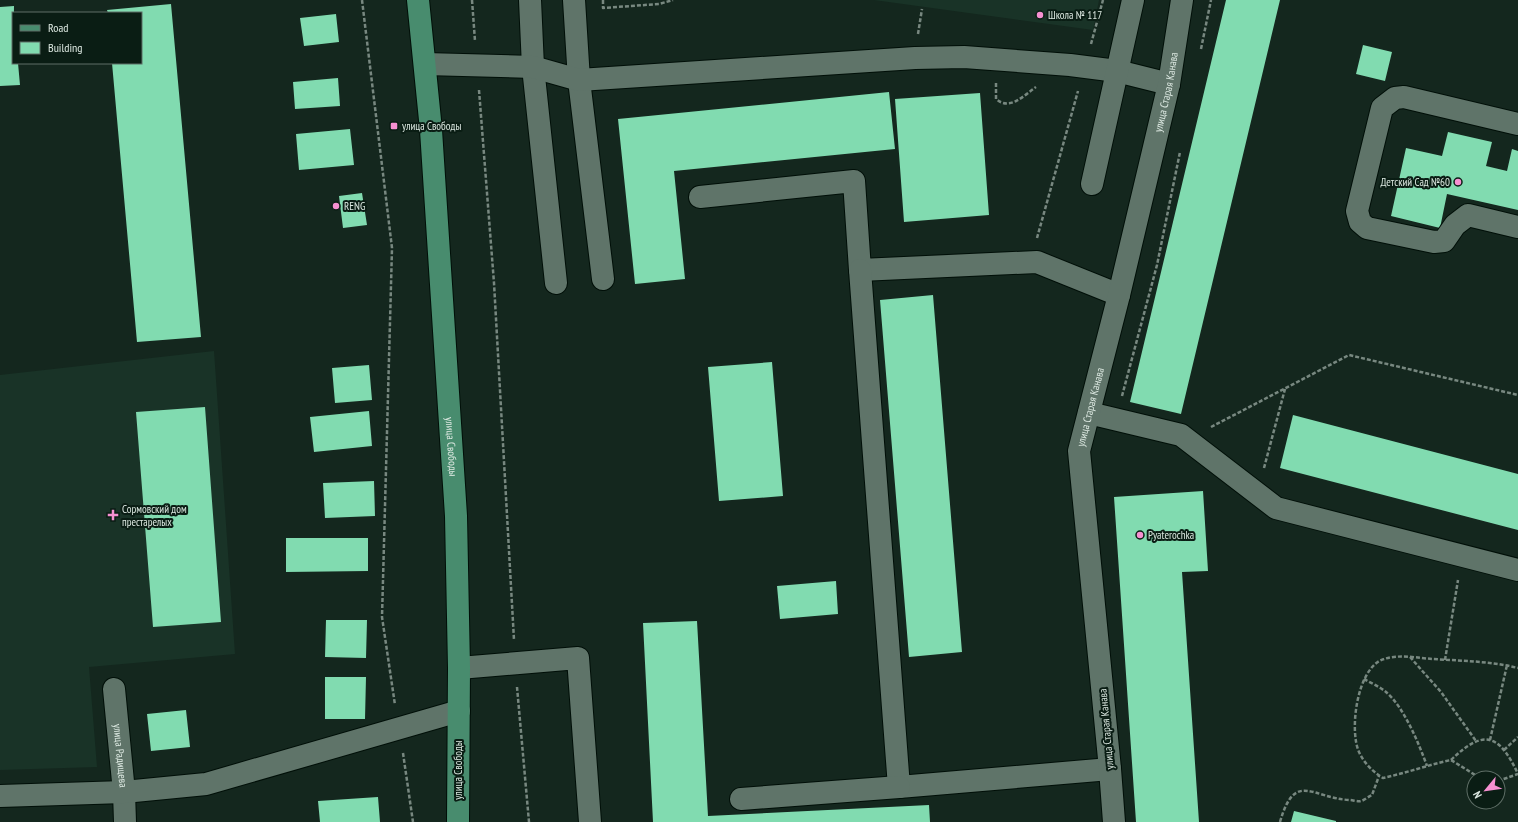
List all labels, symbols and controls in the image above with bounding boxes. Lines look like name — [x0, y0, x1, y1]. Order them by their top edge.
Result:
place label: Школа № 117 — [1048, 8, 1102, 22]
marker: Школа № 117 — [1035, 10, 1045, 20]
legend — [12, 12, 142, 64]
text: Road — [48, 20, 68, 35]
text: Building — [48, 40, 83, 55]
street label: улица Старая Канава — [1151, 51, 1181, 133]
place label: улица Свободы — [402, 119, 461, 133]
marker: улица Свободы — [389, 121, 399, 131]
place label: Детский Сад №60 — [1381, 175, 1450, 189]
marker: Детский Сад №60 — [1453, 177, 1463, 187]
place label: RENG — [344, 199, 365, 213]
marker: RENG — [331, 201, 341, 211]
street label: улица Старая Канава — [1073, 366, 1107, 448]
street label: улица Свободы — [443, 417, 460, 477]
place label: Сормовский дом престарелых — [122, 502, 187, 529]
marker: Сормовский дом престарелых — [107, 509, 119, 521]
place label: Pyaterochka — [1148, 528, 1194, 542]
marker: Pyaterochka — [1135, 530, 1145, 540]
street label: улица Старая Канава — [1096, 688, 1116, 770]
street label: улица Радищева — [110, 723, 131, 788]
street label: улица Свободы — [451, 740, 465, 800]
north arrow — [1466, 770, 1506, 810]
text: N — [1470, 789, 1485, 801]

